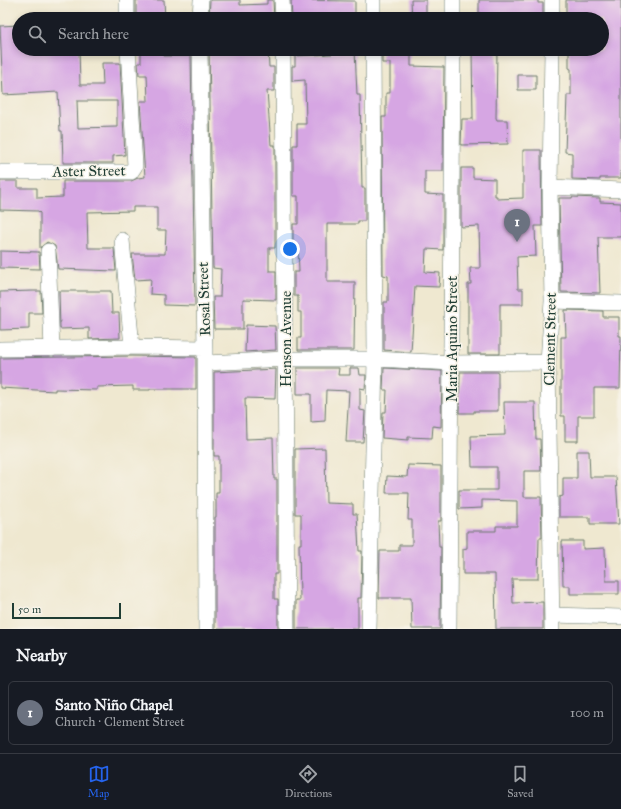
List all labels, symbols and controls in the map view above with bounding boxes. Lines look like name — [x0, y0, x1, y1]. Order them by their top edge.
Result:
search box — [12, 12, 609, 56]
icon: search — [26, 23, 48, 45]
text: Search here — [58, 25, 129, 43]
street label: Aster Street — [51, 161, 126, 181]
pin: 1 — [504, 209, 530, 242]
your location — [280, 239, 300, 259]
street label: Rosal Street — [194, 261, 214, 337]
street label: Maria Aquino Street — [443, 275, 462, 402]
street label: Henson Avenue — [277, 291, 295, 387]
street label: Clement Street — [540, 292, 560, 386]
scale bar — [12, 601, 121, 620]
text: 50 m — [18, 603, 41, 616]
text: Nearby — [16, 645, 67, 666]
text: Santo Niño Chapel — [55, 696, 173, 714]
text: 1 — [27, 705, 33, 721]
text: 100 m — [570, 705, 604, 721]
text: Church · Clement Street — [55, 714, 185, 730]
tab: Map — [88, 763, 110, 800]
tab: Directions — [285, 763, 332, 800]
tab: Saved — [507, 763, 533, 800]

